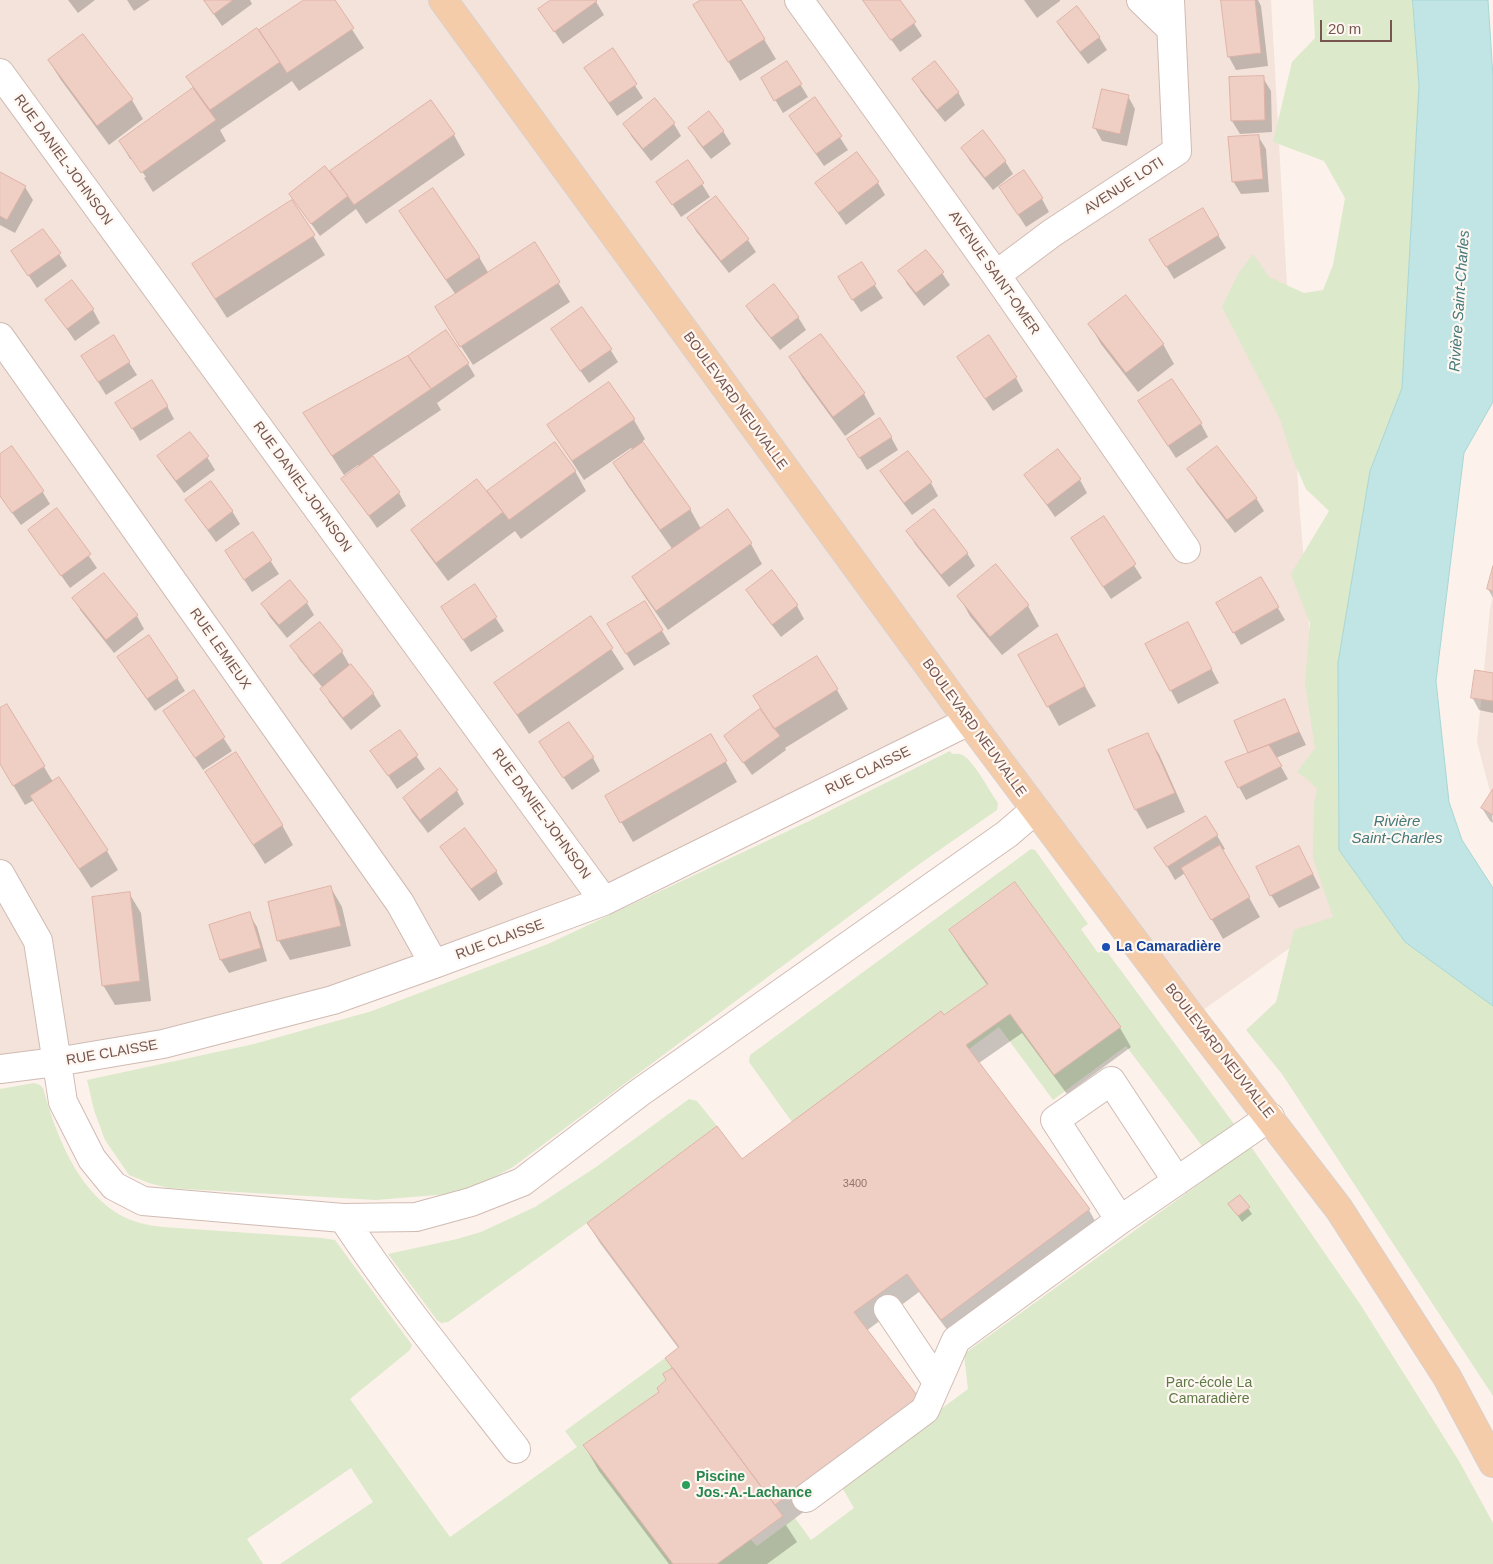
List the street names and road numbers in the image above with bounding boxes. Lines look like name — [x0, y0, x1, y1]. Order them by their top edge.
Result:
street label: RUE DANIEL-JOHNSON — [10, 92, 116, 228]
street label: AVENUE LOTI — [1081, 154, 1167, 218]
street label: AVENUE SAINT-OMER — [945, 208, 1043, 338]
street label: BOULEVARD NEUVIALLE — [679, 329, 791, 473]
street label: RUE DANIEL-JOHNSON — [249, 419, 355, 555]
street label: RUE LEMIEUX — [186, 605, 254, 693]
street label: BOULEVARD NEUVIALLE — [918, 656, 1030, 800]
street label: RUE CLAISSE — [823, 743, 913, 799]
street label: RUE DANIEL-JOHNSON — [488, 746, 594, 882]
street label: RUE CLAISSE — [454, 916, 546, 964]
street label: BOULEVARD NEUVIALLE — [1161, 980, 1277, 1122]
street label: RUE CLAISSE — [65, 1037, 159, 1069]

